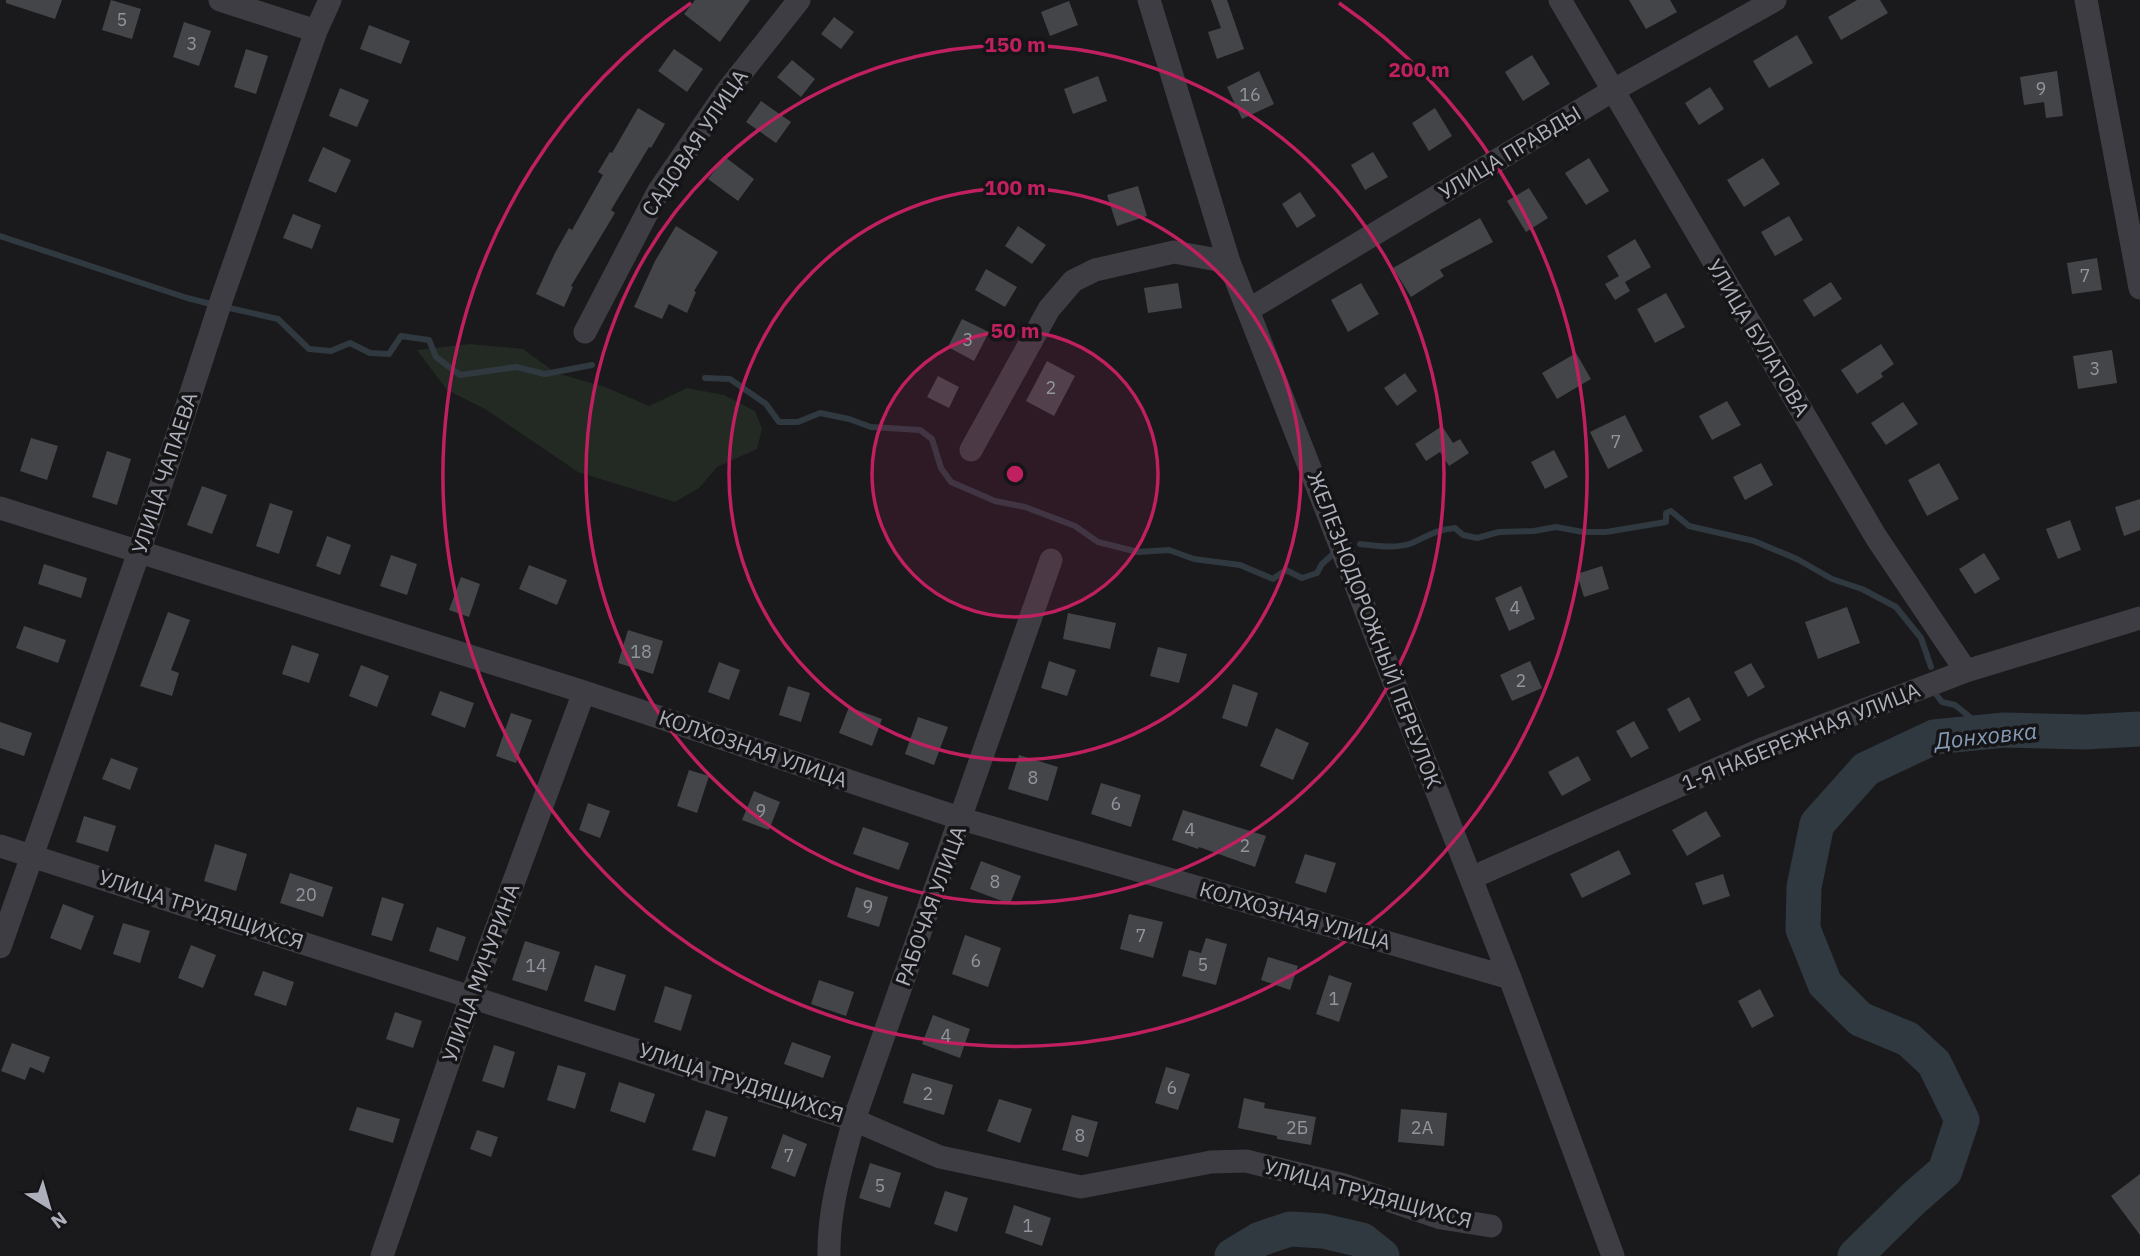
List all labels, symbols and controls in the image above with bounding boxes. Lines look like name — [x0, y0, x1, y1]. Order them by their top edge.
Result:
house number: 5 — [117, 8, 127, 31]
text: 150 m — [984, 30, 1046, 58]
house number: 3 — [187, 32, 197, 55]
text: 200 m — [1388, 55, 1450, 83]
street label: САДОВАЯ УЛИЦА — [635, 64, 754, 221]
house number: 9 — [2036, 77, 2046, 100]
house number: 16 — [1239, 83, 1261, 106]
street label: УЛИЦА ПРАВДЫ — [1433, 99, 1586, 206]
text: 100 m — [984, 173, 1046, 201]
street label: УЛИЦА БУЛАТОВА — [1701, 254, 1817, 421]
house number: 7 — [2080, 264, 2090, 287]
text: 50 m — [991, 316, 1039, 344]
house number: 3 — [963, 328, 973, 351]
house number: 3 — [2090, 357, 2100, 380]
house number: 2 — [1046, 376, 1056, 399]
street label: УЛИЦА ЧАПАЕВА — [125, 388, 203, 557]
house number: 7 — [1611, 430, 1621, 453]
centre of rings — [1003, 462, 1027, 486]
street label: ЖЕЛЕЗНОДОРОЖНЫЙ ПЕРЕУЛОК — [1301, 467, 1449, 792]
house number: 4 — [1510, 596, 1521, 619]
house number: 18 — [630, 640, 652, 663]
house number: 2 — [1516, 669, 1526, 692]
street label: 1-Я НАБЕРЕЖНАЯ УЛИЦА — [1677, 675, 1924, 797]
street label: КОЛХОЗНАЯ УЛИЦА — [655, 703, 851, 793]
water label: Донховка — [1931, 715, 2038, 755]
house number: 8 — [1028, 766, 1038, 789]
house number: 6 — [1111, 792, 1121, 815]
house number: 9 — [756, 799, 766, 822]
house number: 4 — [1185, 818, 1196, 841]
street label: РАБОЧАЯ УЛИЦА — [888, 822, 972, 990]
house number: 2 — [1240, 834, 1250, 857]
street label: УЛИЦА ТРУДЯЩИХСЯ — [95, 863, 307, 955]
house number: 8 — [990, 870, 1000, 893]
street label: КОЛХОЗНАЯ УЛИЦА — [1196, 874, 1394, 956]
street label: УЛИЦА МИЧУРИНА — [435, 879, 525, 1066]
house number: 20 — [295, 883, 317, 906]
house number: 9 — [863, 895, 873, 918]
house number: 7 — [1136, 924, 1146, 947]
house number: 6 — [971, 949, 981, 972]
house number: 5 — [1198, 953, 1208, 976]
house number: 14 — [525, 954, 547, 977]
house number: 1 — [1329, 987, 1339, 1010]
house number: 4 — [941, 1024, 952, 1047]
street label: УЛИЦА ТРУДЯЩИХСЯ — [635, 1036, 847, 1128]
house number: 6 — [1167, 1076, 1177, 1099]
house number: 2 — [923, 1082, 933, 1105]
house number: 2Б — [1286, 1116, 1308, 1139]
house number: 2А — [1411, 1116, 1434, 1139]
house number: 8 — [1075, 1124, 1085, 1147]
house number: 7 — [784, 1144, 794, 1167]
street label: УЛИЦА ТРУДЯЩИХСЯ — [1261, 1152, 1475, 1234]
north arrow — [14, 1172, 84, 1242]
house number: 5 — [875, 1174, 885, 1197]
text: N — [47, 1207, 72, 1234]
house number: 1 — [1023, 1214, 1033, 1237]

